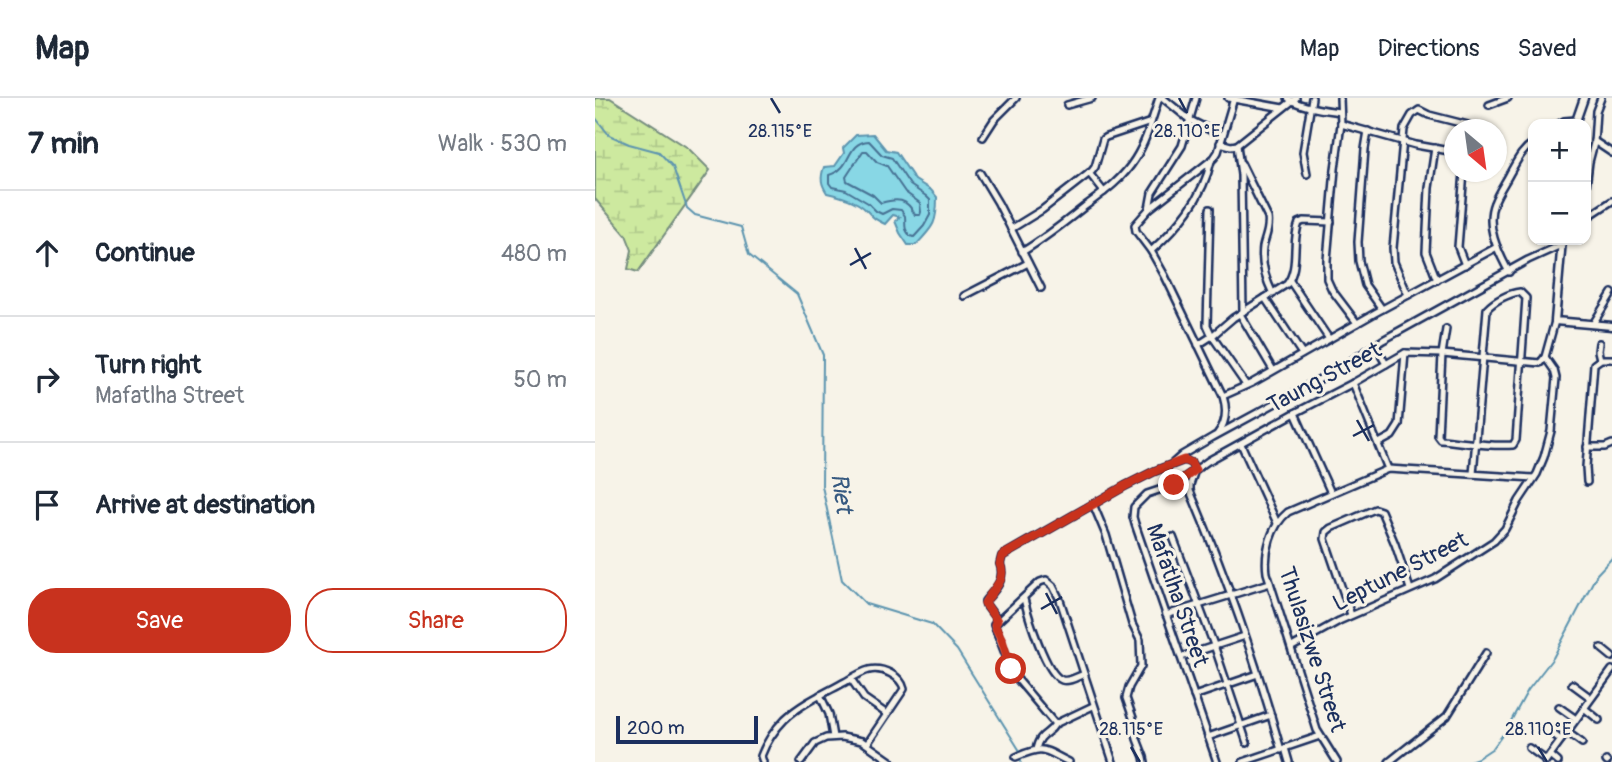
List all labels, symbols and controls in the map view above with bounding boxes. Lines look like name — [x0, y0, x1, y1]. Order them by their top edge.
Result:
text: Map — [35, 28, 90, 69]
text: Map — [1300, 34, 1340, 63]
text: Directions — [1378, 34, 1479, 63]
text: Saved — [1517, 34, 1577, 63]
north arrow — [1444, 119, 1507, 182]
map controls — [1528, 119, 1591, 245]
button: + — [1528, 119, 1591, 182]
text: 28.115°E — [748, 120, 812, 143]
text: 28.110°E — [1154, 120, 1220, 143]
text: 7 min — [28, 125, 99, 162]
text: Walk · 530 m — [438, 129, 567, 158]
button: − — [1528, 182, 1591, 245]
icon: ahead — [28, 234, 66, 272]
text: Continue — [95, 237, 195, 269]
text: 480 m — [501, 239, 567, 268]
street label: Taung Street — [1262, 335, 1387, 420]
text: Turn right — [95, 349, 201, 381]
icon: right — [28, 360, 66, 398]
text: 50 m — [513, 365, 567, 394]
text: Mafatlha Street — [95, 381, 244, 410]
route end — [1158, 469, 1189, 500]
water label: Riet — [824, 471, 859, 517]
icon: arrive — [28, 486, 66, 524]
text: Arrive at destination — [95, 489, 315, 521]
street label: Mafatlha Street — [1140, 520, 1216, 671]
street label: Leptune Street — [1328, 525, 1473, 618]
street label: Thulasizwe Street — [1272, 563, 1353, 736]
button: Save — [28, 588, 291, 653]
button: Share — [305, 588, 567, 653]
route start — [995, 653, 1026, 684]
scale bar — [616, 713, 758, 745]
text: 200 m — [627, 716, 685, 740]
text: 28.115°E — [1099, 718, 1163, 741]
text: 28.110°E — [1505, 718, 1571, 741]

